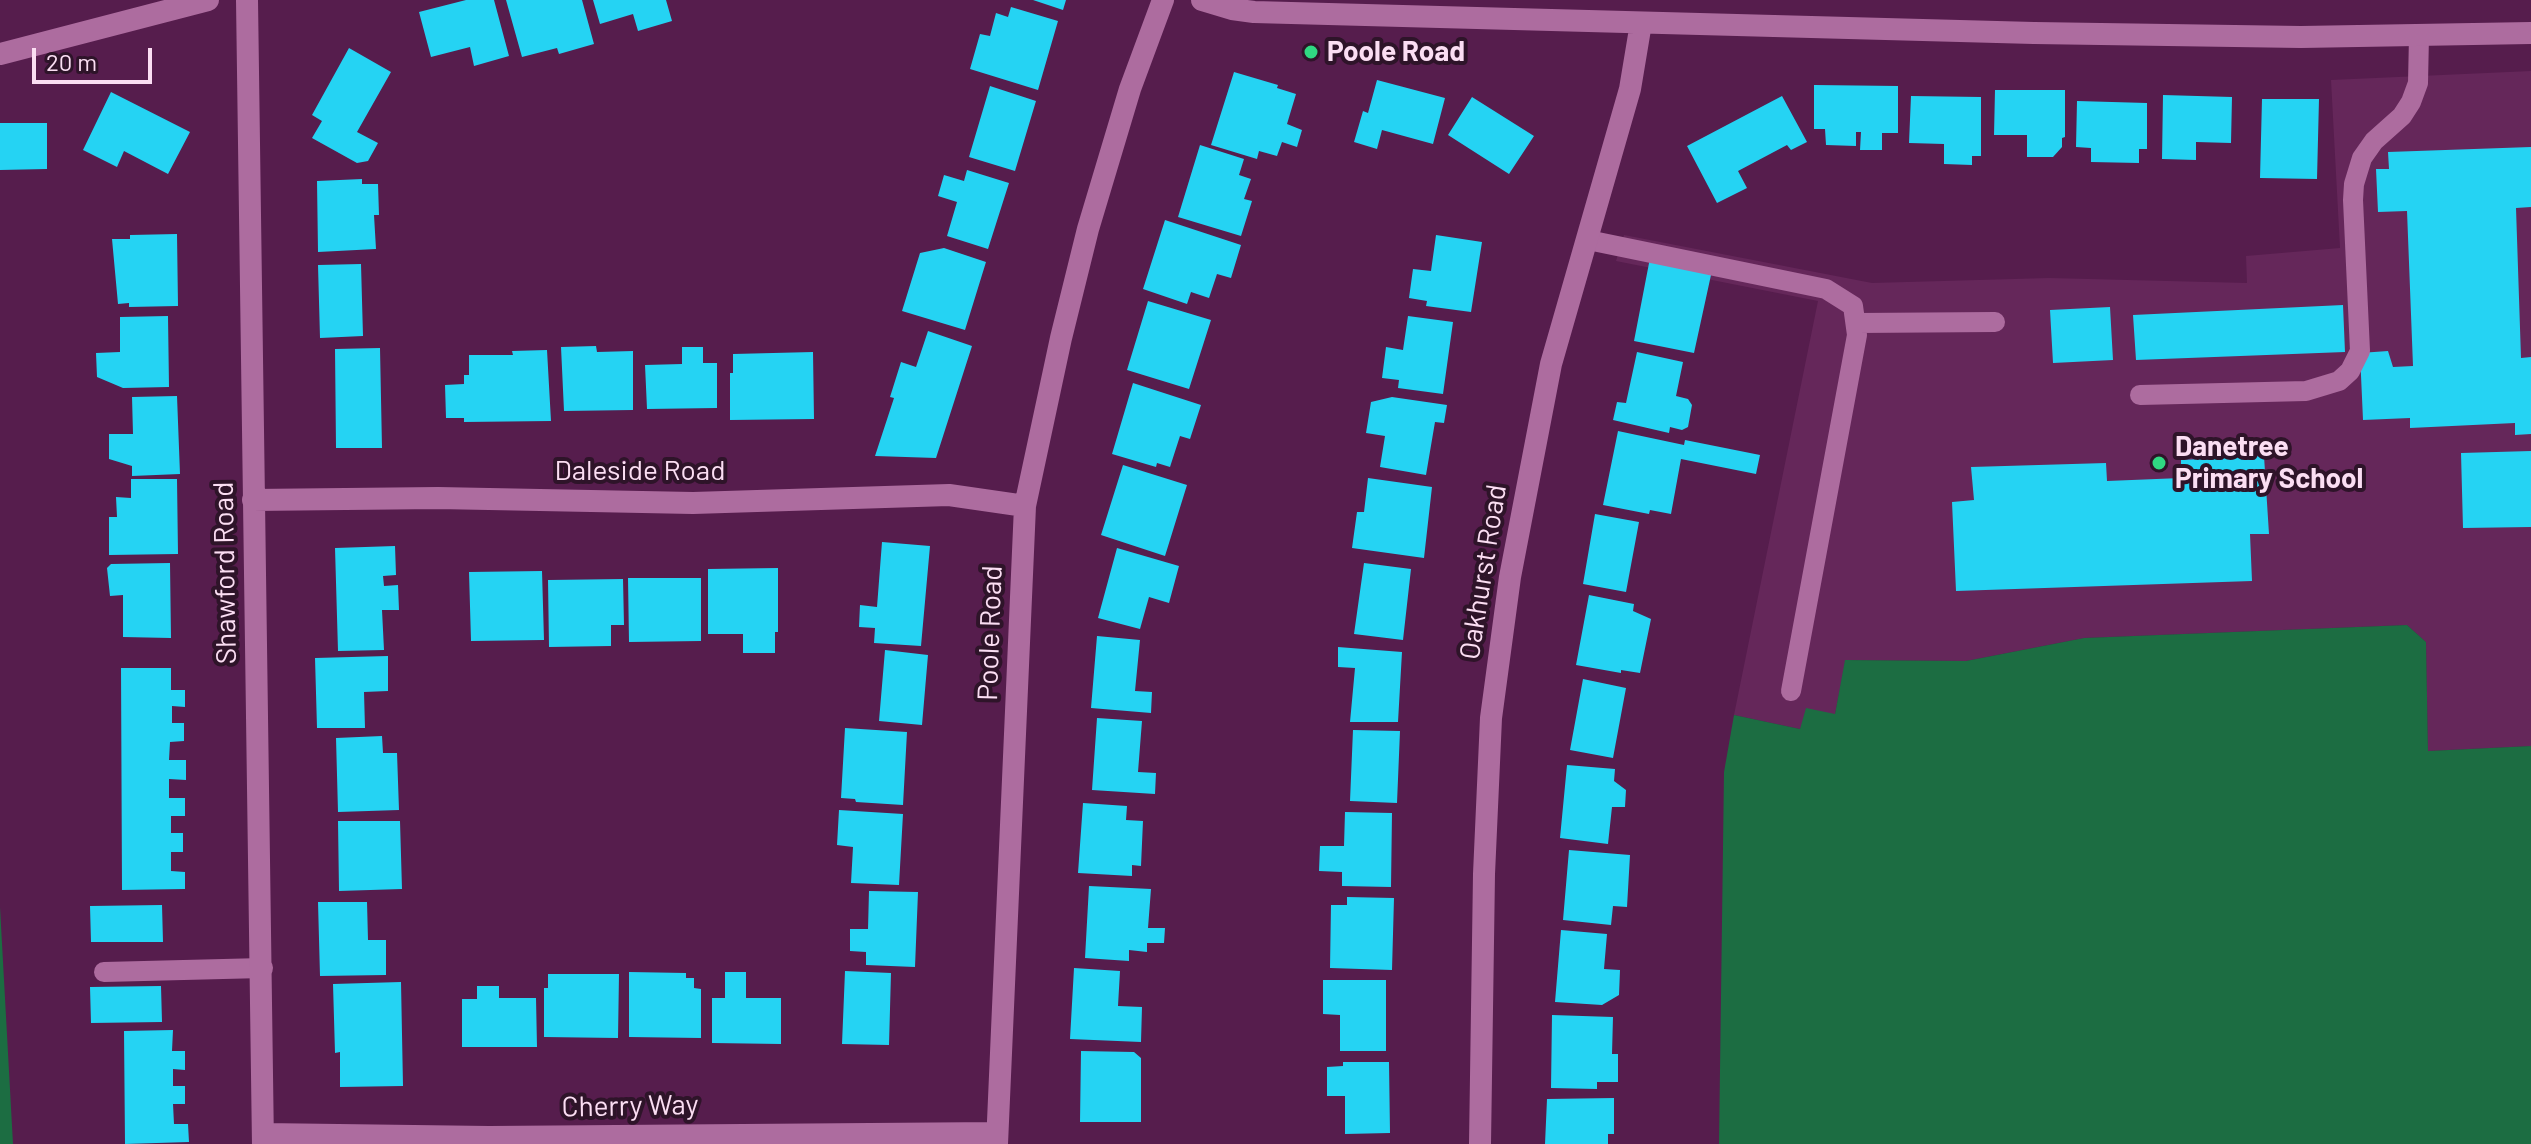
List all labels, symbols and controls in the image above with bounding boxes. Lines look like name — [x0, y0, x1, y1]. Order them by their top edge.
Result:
scale bar — [36, 32, 156, 82]
place label: Poole Road — [1327, 35, 1465, 69]
marker: Poole Road — [1302, 43, 1320, 61]
text: 20 m — [46, 47, 97, 76]
place label: Danetree Primary School — [2175, 430, 2363, 496]
street label: Daleside Road — [555, 454, 725, 488]
marker: Danetree Primary School — [2150, 454, 2168, 472]
street label: Shawford Road — [207, 481, 243, 665]
street label: Oakhurst Road — [1453, 482, 1513, 662]
street label: Poole Road — [971, 565, 1009, 701]
street label: Cherry Way — [561, 1088, 699, 1124]

